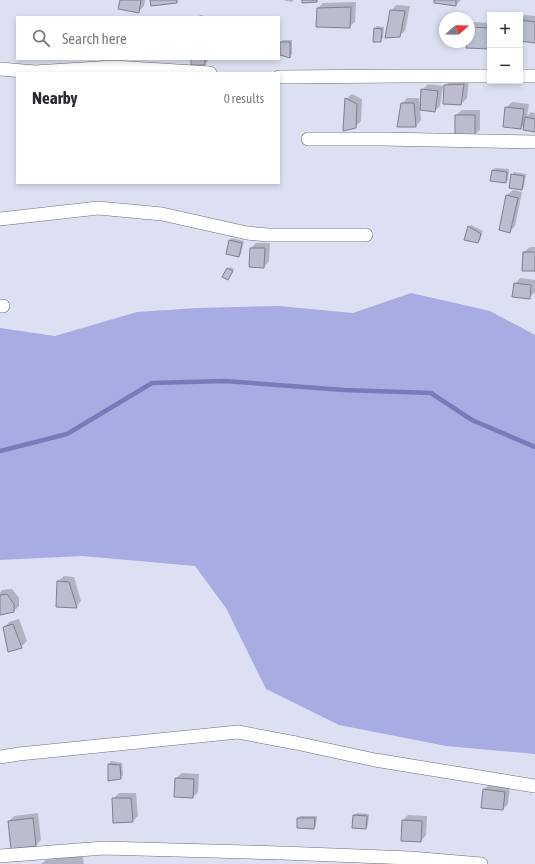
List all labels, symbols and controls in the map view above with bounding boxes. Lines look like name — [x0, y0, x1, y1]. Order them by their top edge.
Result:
north arrow — [439, 12, 475, 48]
map controls — [487, 12, 523, 84]
button: + — [487, 12, 523, 48]
search box — [16, 16, 280, 60]
icon: search — [30, 27, 52, 49]
text: Search here — [62, 30, 127, 47]
button: − — [487, 48, 523, 84]
text: Nearby — [32, 88, 78, 108]
text: 0 results — [224, 91, 264, 106]

